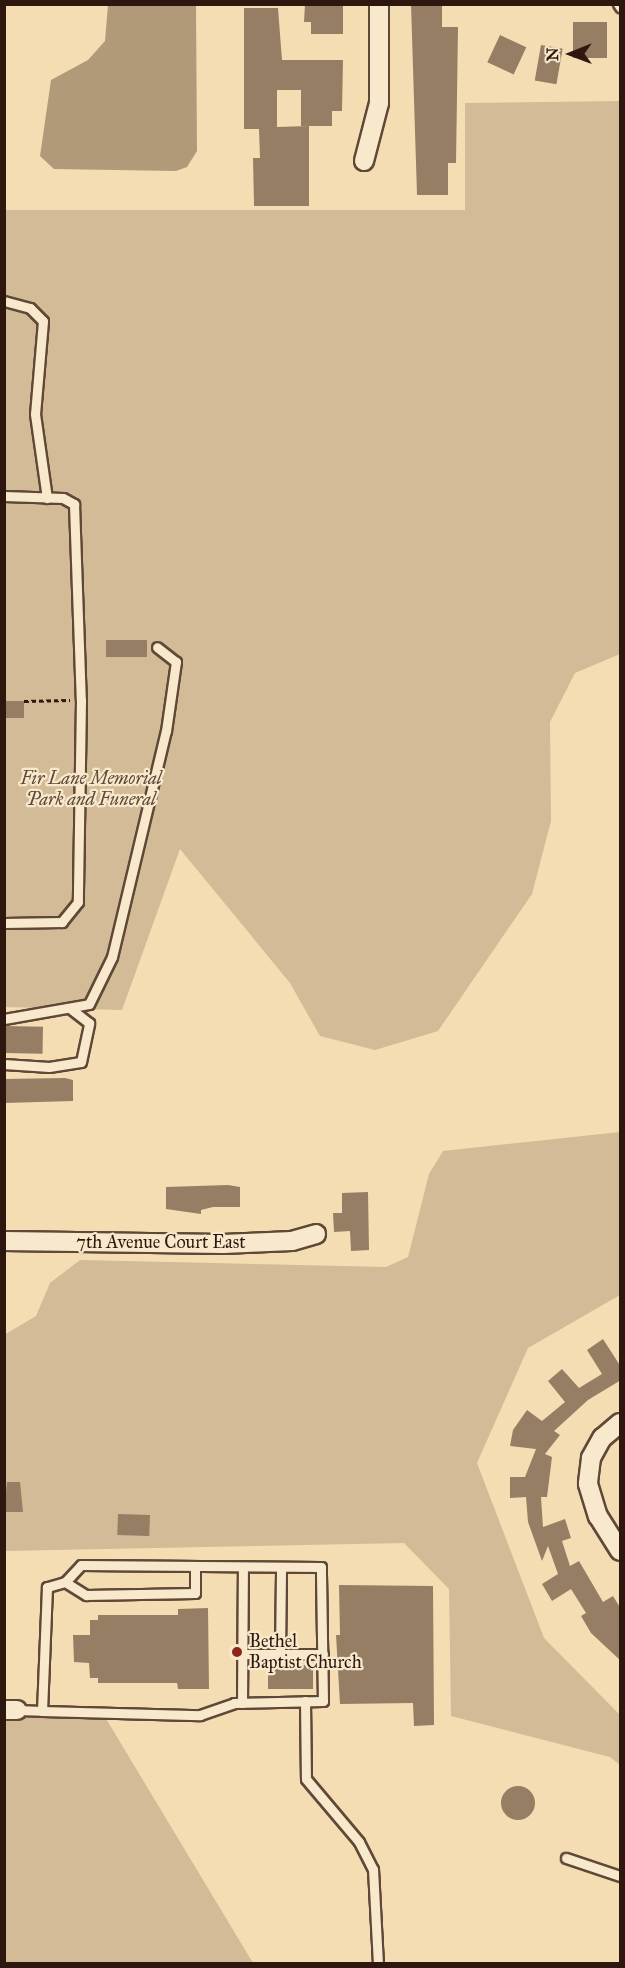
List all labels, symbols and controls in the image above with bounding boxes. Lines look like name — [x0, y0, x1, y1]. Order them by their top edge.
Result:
north arrow — [541, 24, 601, 84]
text: N — [543, 47, 562, 61]
park label: Fir Lane Memorial Park and Funeral — [20, 768, 162, 810]
street label: 7th Avenue Court East — [76, 1231, 246, 1253]
place label: Bethel Baptist Church — [249, 1631, 362, 1674]
marker: Bethel Baptist Church — [230, 1645, 244, 1659]

